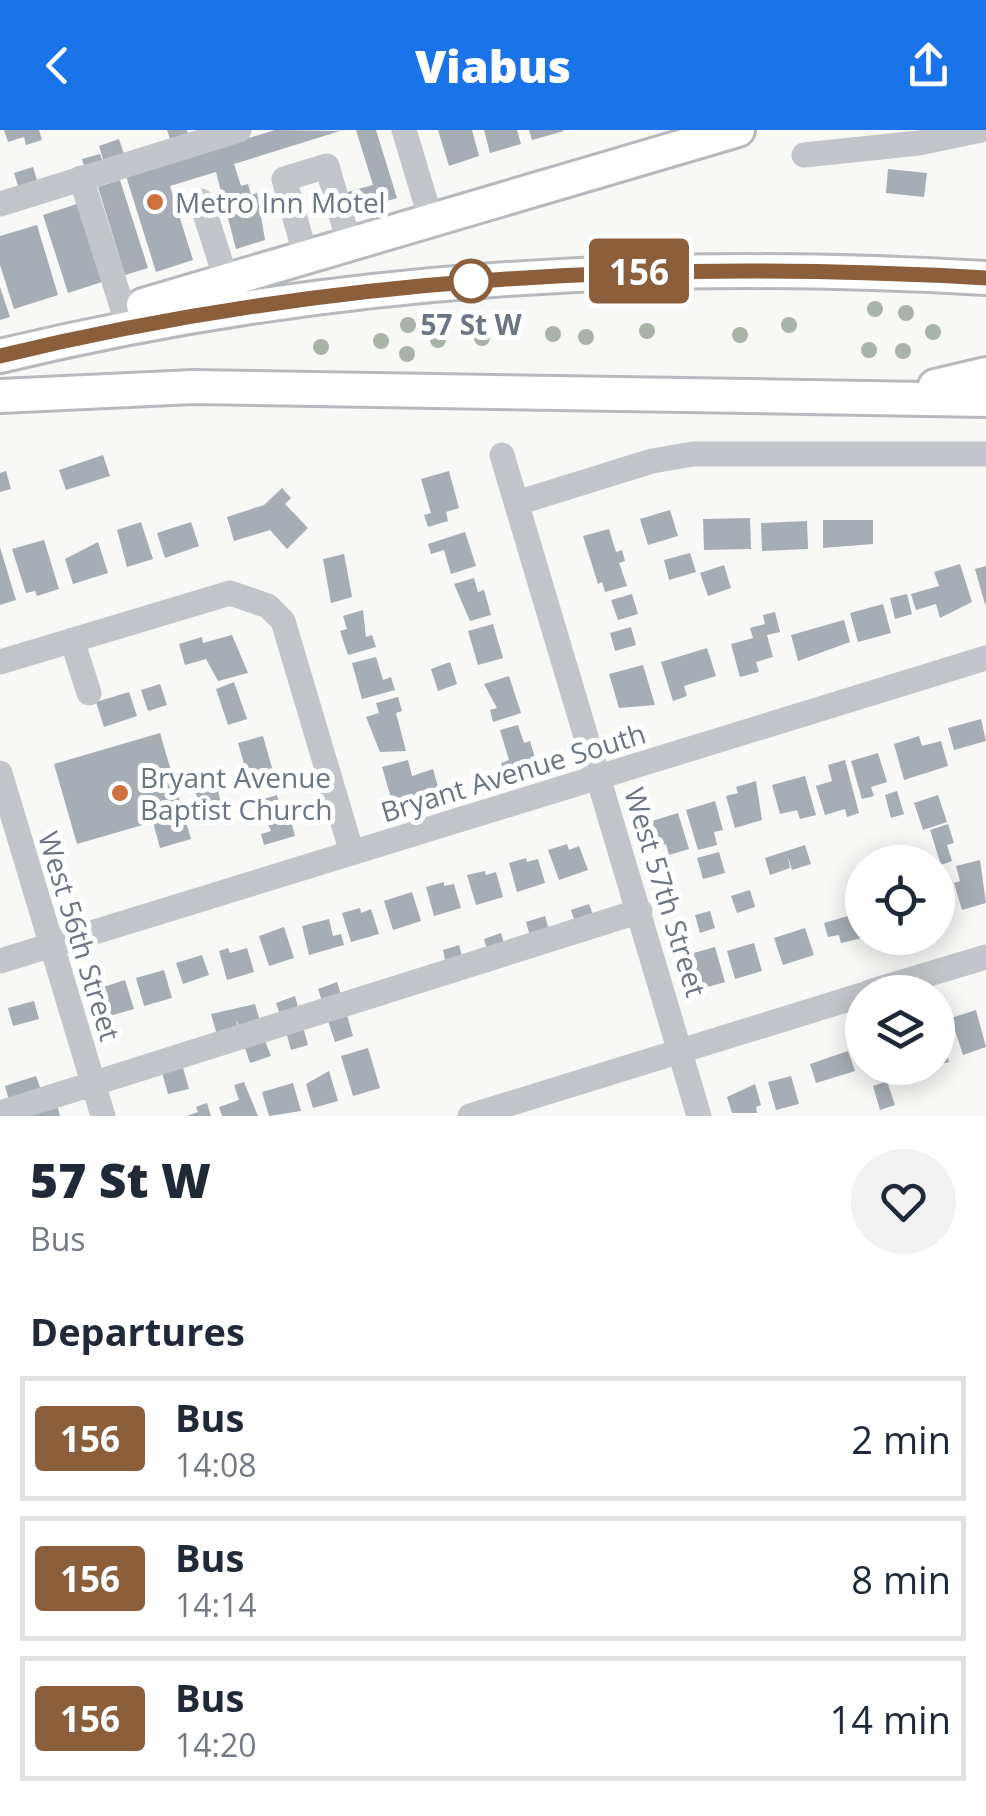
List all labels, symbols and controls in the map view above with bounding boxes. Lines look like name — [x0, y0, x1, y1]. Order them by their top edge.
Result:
text: Viabus — [415, 35, 571, 96]
icon: back — [30, 38, 85, 93]
icon: share — [901, 38, 956, 93]
place label: Metro Inn Motel — [175, 183, 386, 221]
marker: Metro Inn Motel — [144, 191, 166, 213]
line badge: 156 — [582, 238, 696, 304]
text: 156 — [609, 248, 669, 295]
marker: 57 St W — [450, 260, 492, 302]
place label: 57 St W — [420, 305, 523, 343]
street label: Bryant Avenue South — [376, 714, 650, 830]
place label: Bryant Avenue Baptist Church — [140, 758, 332, 828]
marker: Bryant Avenue Baptist Church — [109, 782, 131, 804]
street label: West 57th Street — [616, 783, 716, 1001]
street label: West 56th Street — [30, 827, 130, 1045]
map controls — [845, 845, 955, 1085]
button: locate — [845, 845, 955, 955]
button: layers — [845, 975, 955, 1085]
text: 57 St W — [30, 1147, 211, 1212]
button: heart — [851, 1149, 956, 1254]
text: Bus — [30, 1217, 86, 1260]
text: Departures — [30, 1305, 245, 1357]
text: Bus — [175, 1391, 244, 1443]
text: 2 min — [851, 1413, 951, 1465]
text: 156 — [60, 1415, 120, 1462]
text: 14:08 — [175, 1443, 257, 1486]
text: Bus — [175, 1531, 244, 1583]
text: 8 min — [851, 1553, 951, 1605]
text: 156 — [60, 1555, 120, 1602]
text: 14:14 — [175, 1583, 257, 1626]
text: Bus — [175, 1671, 244, 1723]
text: 14 min — [830, 1693, 951, 1745]
text: 156 — [60, 1695, 120, 1742]
text: 14:20 — [175, 1723, 257, 1766]

